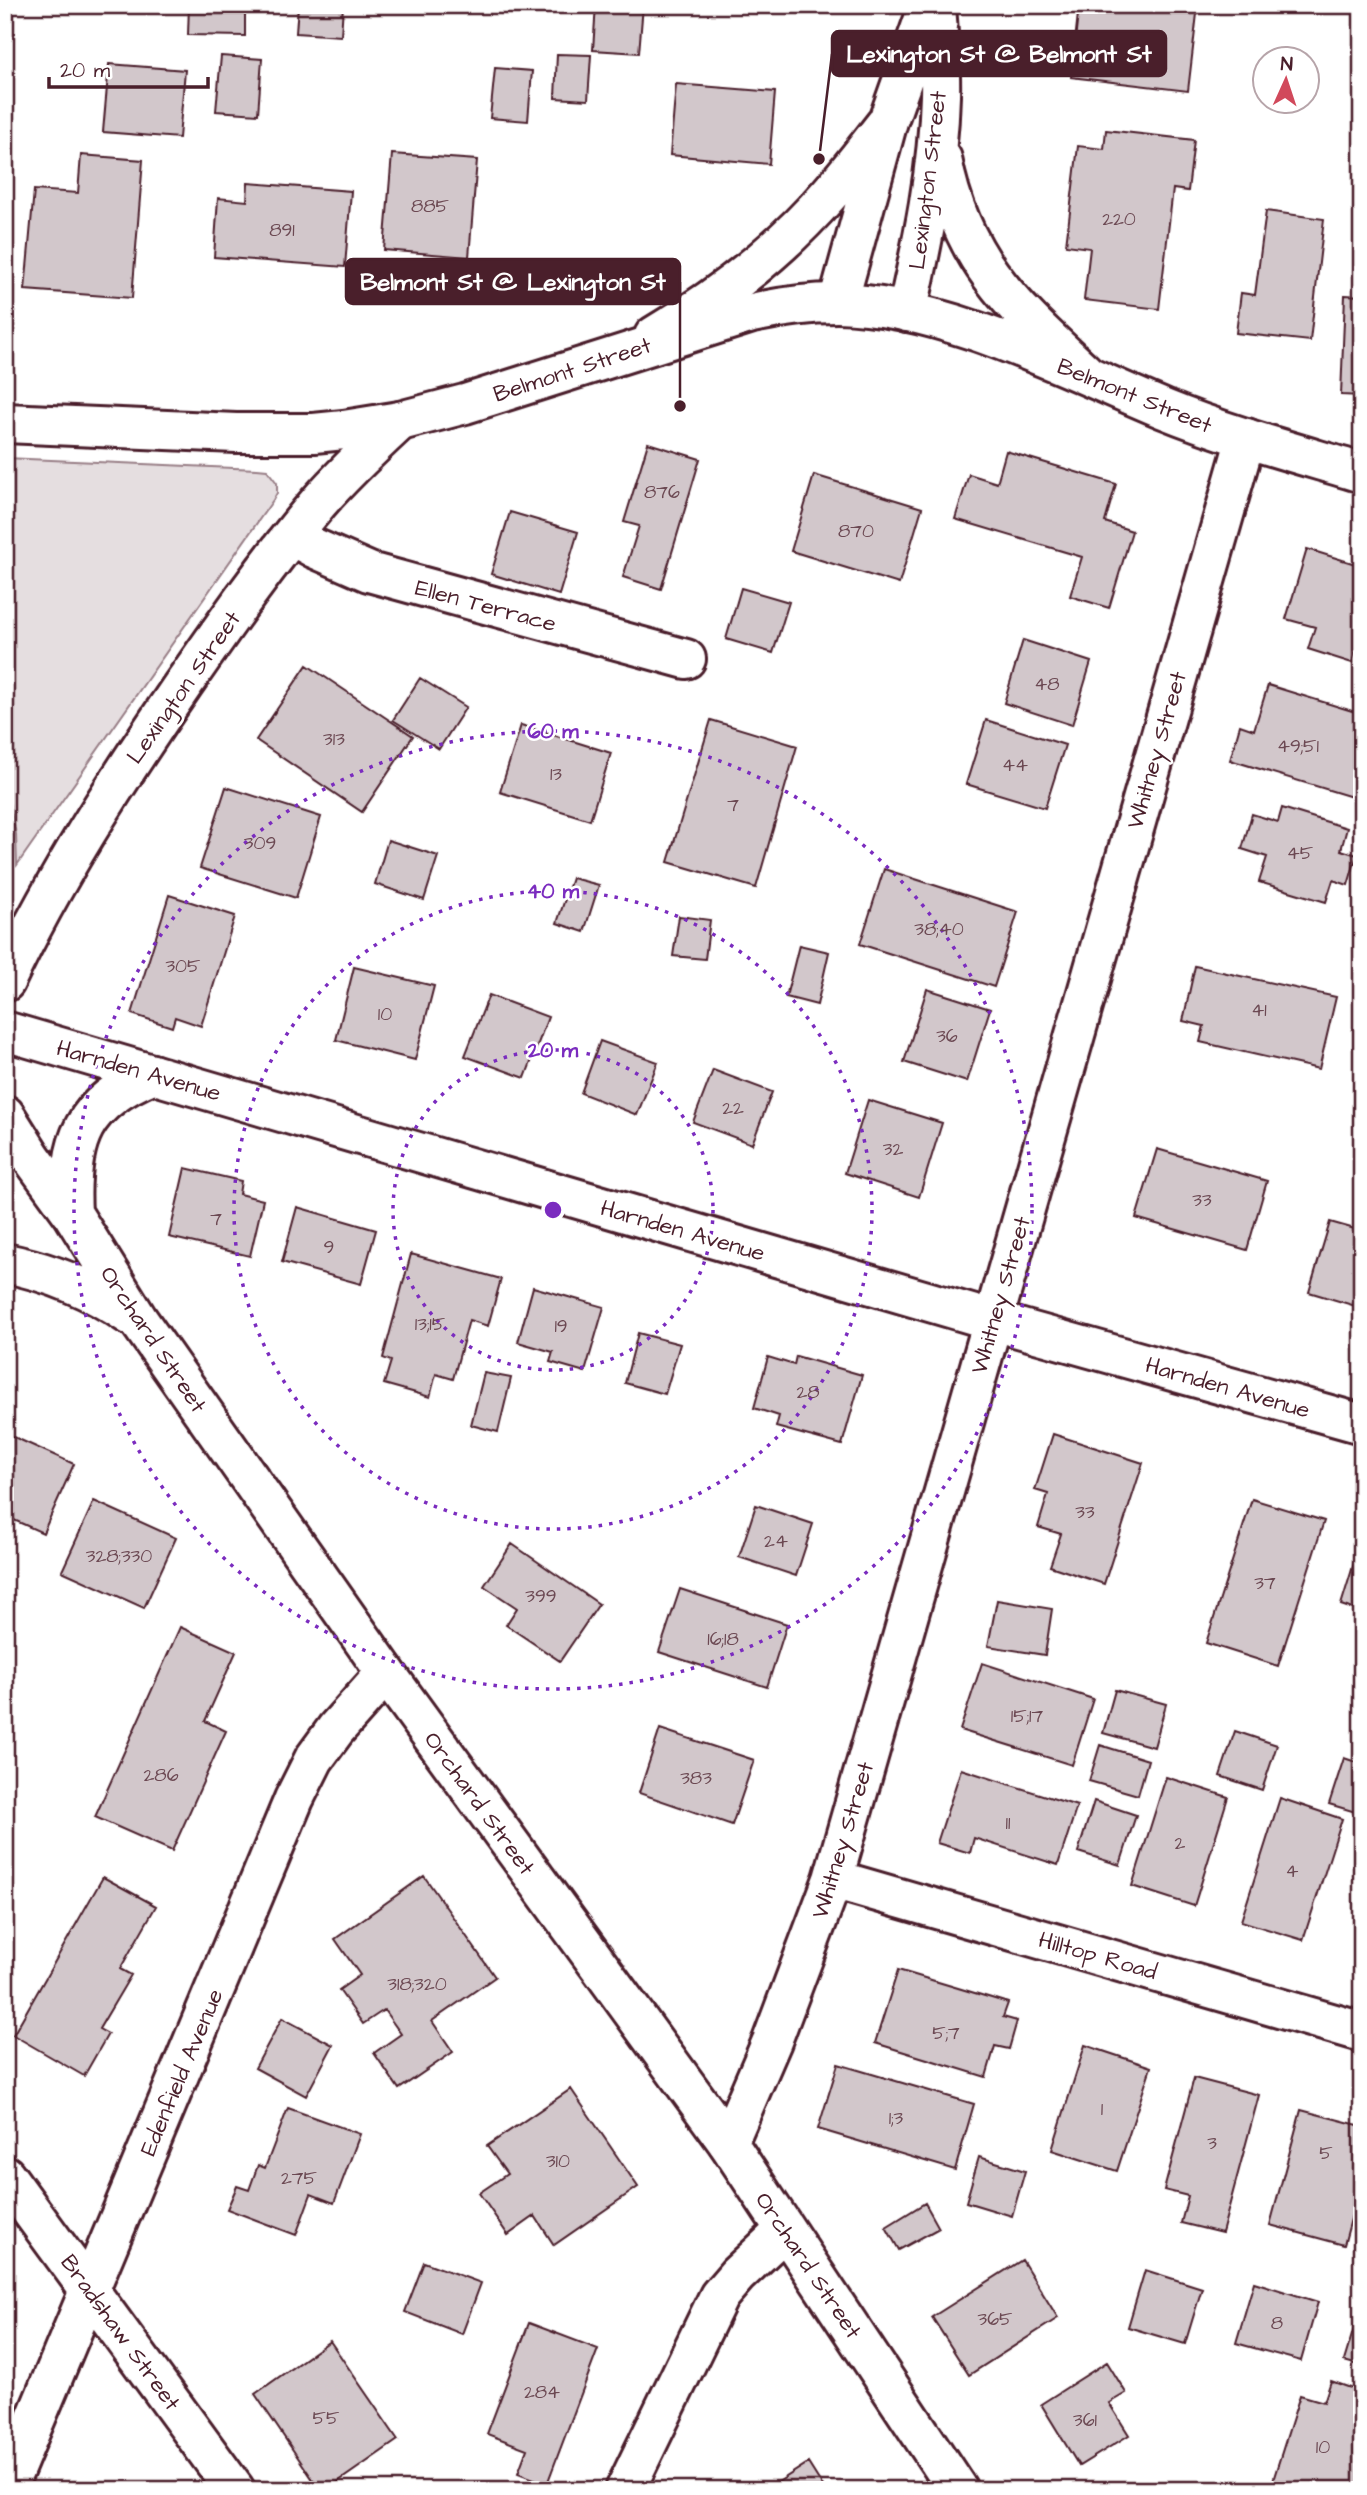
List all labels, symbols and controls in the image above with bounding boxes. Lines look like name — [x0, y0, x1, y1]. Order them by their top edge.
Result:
callout: Lexington St @ Belmont St — [832, 31, 1166, 76]
text: Lexington St @ Belmont St — [846, 38, 1152, 73]
scale bar — [49, 46, 208, 90]
north arrow — [1252, 46, 1322, 116]
text: N — [1280, 51, 1294, 78]
text: 20 m — [60, 56, 111, 85]
street label: Lexington Street — [901, 88, 956, 271]
house number: 885 — [411, 193, 450, 220]
house number: 220 — [1102, 206, 1136, 233]
house number: 891 — [269, 217, 295, 244]
callout: Belmont St @ Lexington St — [346, 259, 680, 304]
text: Belmont St @ Lexington St — [360, 266, 666, 301]
street label: Belmont Street — [489, 329, 656, 411]
street label: Belmont Street — [1053, 350, 1217, 442]
house number: 876 — [644, 479, 680, 506]
house number: 870 — [838, 518, 874, 545]
street label: Ellen Terrace — [412, 572, 560, 640]
street label: Lexington Street — [119, 604, 250, 771]
street label: Whitney Street — [1119, 667, 1196, 833]
house number: 48 — [1034, 671, 1060, 698]
text: 60 m — [527, 717, 579, 746]
house number: 313 — [323, 726, 345, 753]
house number: 49;51 — [1277, 733, 1320, 760]
house number: 44 — [1002, 752, 1028, 779]
house number: 13 — [550, 761, 562, 788]
house number: 7 — [727, 792, 739, 819]
house number: 309 — [244, 830, 276, 857]
house number: 45 — [1287, 840, 1314, 867]
text: 40 m — [527, 877, 580, 906]
house number: 38;40 — [914, 916, 964, 943]
house number: 305 — [165, 953, 201, 980]
house number: 41 — [1251, 997, 1267, 1024]
house number: 10 — [378, 1001, 392, 1028]
house number: 36 — [936, 1023, 958, 1050]
street label: Harnden Avenue — [53, 1032, 225, 1110]
text: 20 m — [527, 1036, 579, 1065]
house number: 22 — [722, 1095, 744, 1122]
house number: 32 — [883, 1136, 903, 1163]
house number: 33 — [1192, 1187, 1212, 1214]
street label: Harnden Avenue — [597, 1192, 769, 1270]
centre of rings — [541, 1198, 565, 1222]
house number: 7 — [210, 1206, 222, 1233]
street label: Whitney Street — [963, 1212, 1040, 1378]
house number: 9 — [324, 1234, 334, 1261]
street label: Orchard Street — [92, 1260, 214, 1420]
house number: 13;15 — [415, 1311, 446, 1338]
house number: 19 — [554, 1313, 568, 1340]
street label: Harnden Avenue — [1142, 1349, 1314, 1427]
house number: 28 — [796, 1379, 820, 1406]
house number: 33 — [1075, 1499, 1095, 1526]
house number: 24 — [764, 1528, 788, 1555]
house number: 328;330 — [86, 1543, 152, 1570]
house number: 37 — [1254, 1570, 1276, 1597]
house number: 399 — [525, 1583, 557, 1610]
house number: 16;18 — [707, 1626, 739, 1653]
house number: 15;17 — [1011, 1703, 1043, 1730]
street label: Orchard Street — [416, 1725, 543, 1882]
street label: Whitney Street — [804, 1757, 883, 1923]
house number: 286 — [143, 1762, 179, 1789]
house number: 383 — [680, 1765, 712, 1792]
house number: 11 — [1006, 1810, 1011, 1837]
house number: 2 — [1175, 1830, 1186, 1857]
house number: 4 — [1286, 1858, 1299, 1885]
street label: Hilltop Road — [1035, 1924, 1161, 1988]
house number: 318;320 — [387, 1971, 447, 1998]
street label: Edenfield Avenue — [132, 1984, 231, 2161]
house number: 5;7 — [932, 2020, 960, 2047]
house number: 1 — [1101, 2096, 1104, 2123]
house number: 1;3 — [889, 2105, 904, 2132]
house number: 3 — [1207, 2130, 1217, 2157]
house number: 5 — [1319, 2140, 1333, 2167]
house number: 310 — [546, 2148, 570, 2175]
house number: 275 — [281, 2165, 318, 2192]
street label: Orchard Street — [747, 2186, 869, 2346]
street label: Bradshaw Street — [53, 2248, 188, 2418]
house number: 365 — [977, 2306, 1013, 2333]
house number: 8 — [1271, 2310, 1283, 2337]
house number: 284 — [524, 2379, 560, 2406]
house number: 55 — [313, 2405, 340, 2432]
house number: 361 — [1073, 2407, 1098, 2434]
house number: 10 — [1316, 2434, 1330, 2461]

